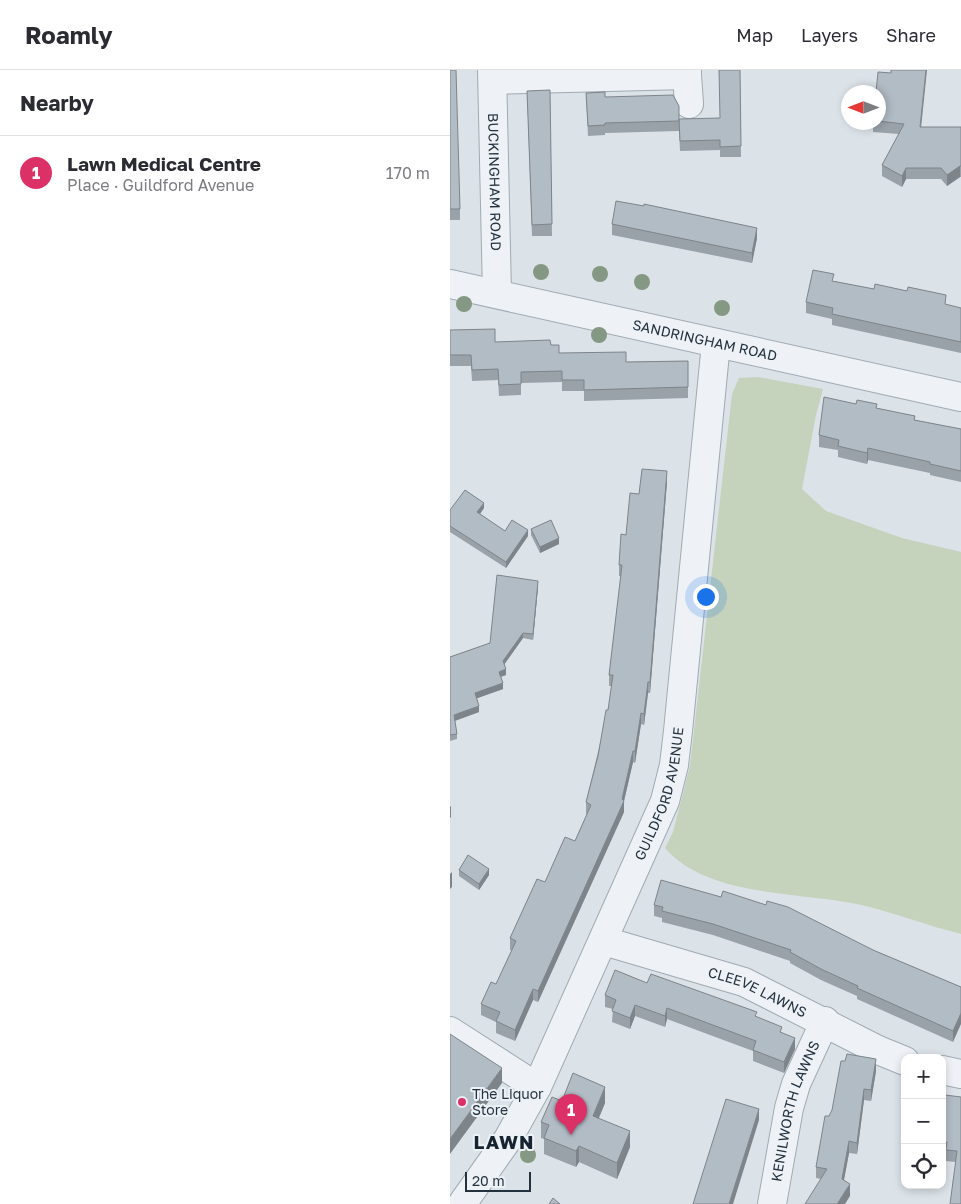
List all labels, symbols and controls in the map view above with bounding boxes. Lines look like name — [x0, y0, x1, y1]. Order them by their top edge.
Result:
text: Roamly — [25, 20, 113, 49]
text: Map — [736, 24, 773, 46]
text: Layers — [801, 24, 858, 46]
text: Share — [886, 24, 936, 46]
north arrow — [841, 85, 886, 130]
text: Nearby — [20, 90, 94, 116]
street label: BUCKINGHAM ROAD — [485, 113, 505, 251]
text: Lawn Medical Centre — [67, 152, 261, 175]
text: 1 — [32, 163, 40, 183]
text: 170 m — [386, 163, 430, 183]
text: Place · Guildford Avenue — [67, 175, 254, 195]
street label: SANDRINGHAM ROAD — [631, 316, 779, 364]
your location — [693, 584, 719, 610]
street label: GUILDFORD AVENUE — [631, 726, 686, 863]
street label: CLEEVE LAWNS — [706, 963, 810, 1020]
street label: KENILWORTH LAWNS — [767, 1038, 823, 1183]
map controls — [901, 1054, 946, 1189]
button: + — [901, 1054, 946, 1099]
place label: The Liquor Store — [472, 1085, 544, 1118]
pin: 1 — [555, 1094, 587, 1135]
marker: The Liquor Store — [456, 1096, 468, 1108]
button: − — [901, 1099, 946, 1144]
district label: LAWN — [473, 1130, 535, 1153]
button: locate — [901, 1144, 946, 1189]
scale bar — [465, 1169, 531, 1192]
text: 20 m — [472, 1172, 505, 1189]

